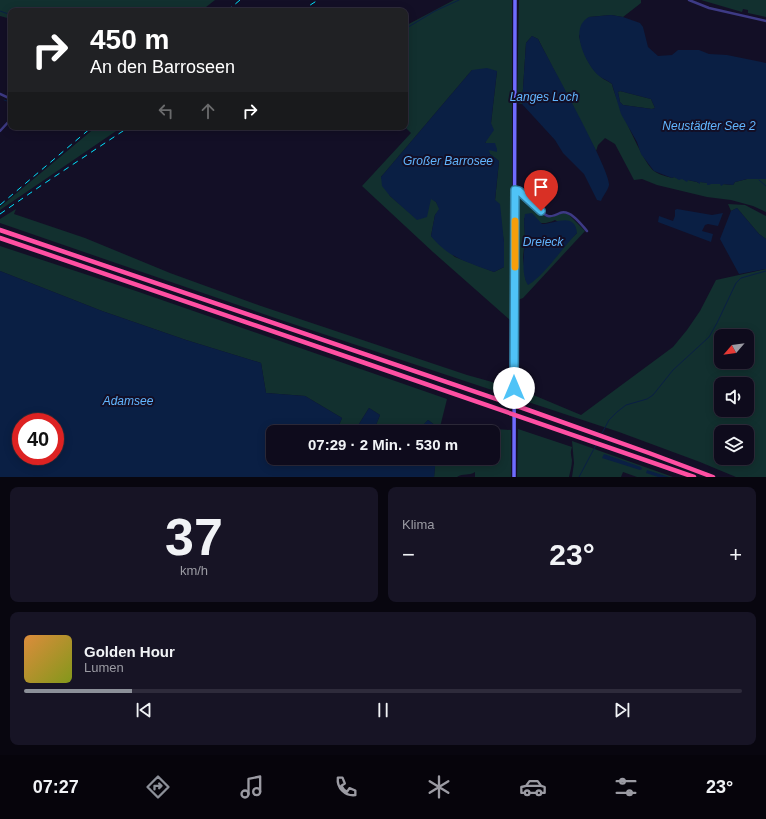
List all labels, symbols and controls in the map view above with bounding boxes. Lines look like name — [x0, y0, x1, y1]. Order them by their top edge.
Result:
icon: right — [24, 24, 76, 76]
text: 450 m — [90, 24, 169, 55]
text: An den Barroseen — [90, 57, 235, 77]
water label: Langes Loch — [510, 90, 579, 104]
icon: left — [155, 100, 177, 122]
icon: ahead — [197, 100, 219, 122]
icon: right — [239, 100, 261, 122]
water label: Neustädter See 2 — [662, 119, 756, 133]
water label: Großer Barrosee — [403, 154, 493, 168]
pin — [524, 170, 558, 211]
icon: arrive — [530, 176, 552, 198]
water label: Dreieck — [523, 235, 564, 249]
north arrow — [714, 329, 754, 369]
map controls — [714, 329, 754, 465]
position arrow — [493, 367, 535, 409]
button: sound — [714, 377, 754, 417]
water label: Adamsee — [102, 394, 154, 408]
speed limit sign: 40 — [12, 413, 64, 465]
button: layers — [714, 425, 754, 465]
text: 07:29 · 2 Min. · 530 m — [308, 436, 458, 453]
text: 37 — [165, 508, 223, 566]
text: Klima — [402, 517, 435, 532]
text: 23° — [549, 538, 595, 571]
text: − — [402, 542, 415, 567]
text: + — [729, 542, 742, 567]
text: km/h — [180, 563, 208, 578]
text: Golden Hour — [84, 643, 175, 660]
text: Lumen — [84, 660, 124, 675]
icon: previous — [133, 699, 155, 721]
icon: pause — [372, 699, 394, 721]
icon: next — [611, 699, 633, 721]
icon: directions — [144, 773, 172, 801]
icon: music — [238, 773, 266, 801]
icon: phone — [332, 773, 360, 801]
icon: climate — [425, 773, 453, 801]
icon: car — [519, 773, 547, 801]
icon: filters — [612, 773, 640, 801]
text: 07:27 — [33, 777, 79, 797]
text: 23° — [706, 777, 733, 797]

